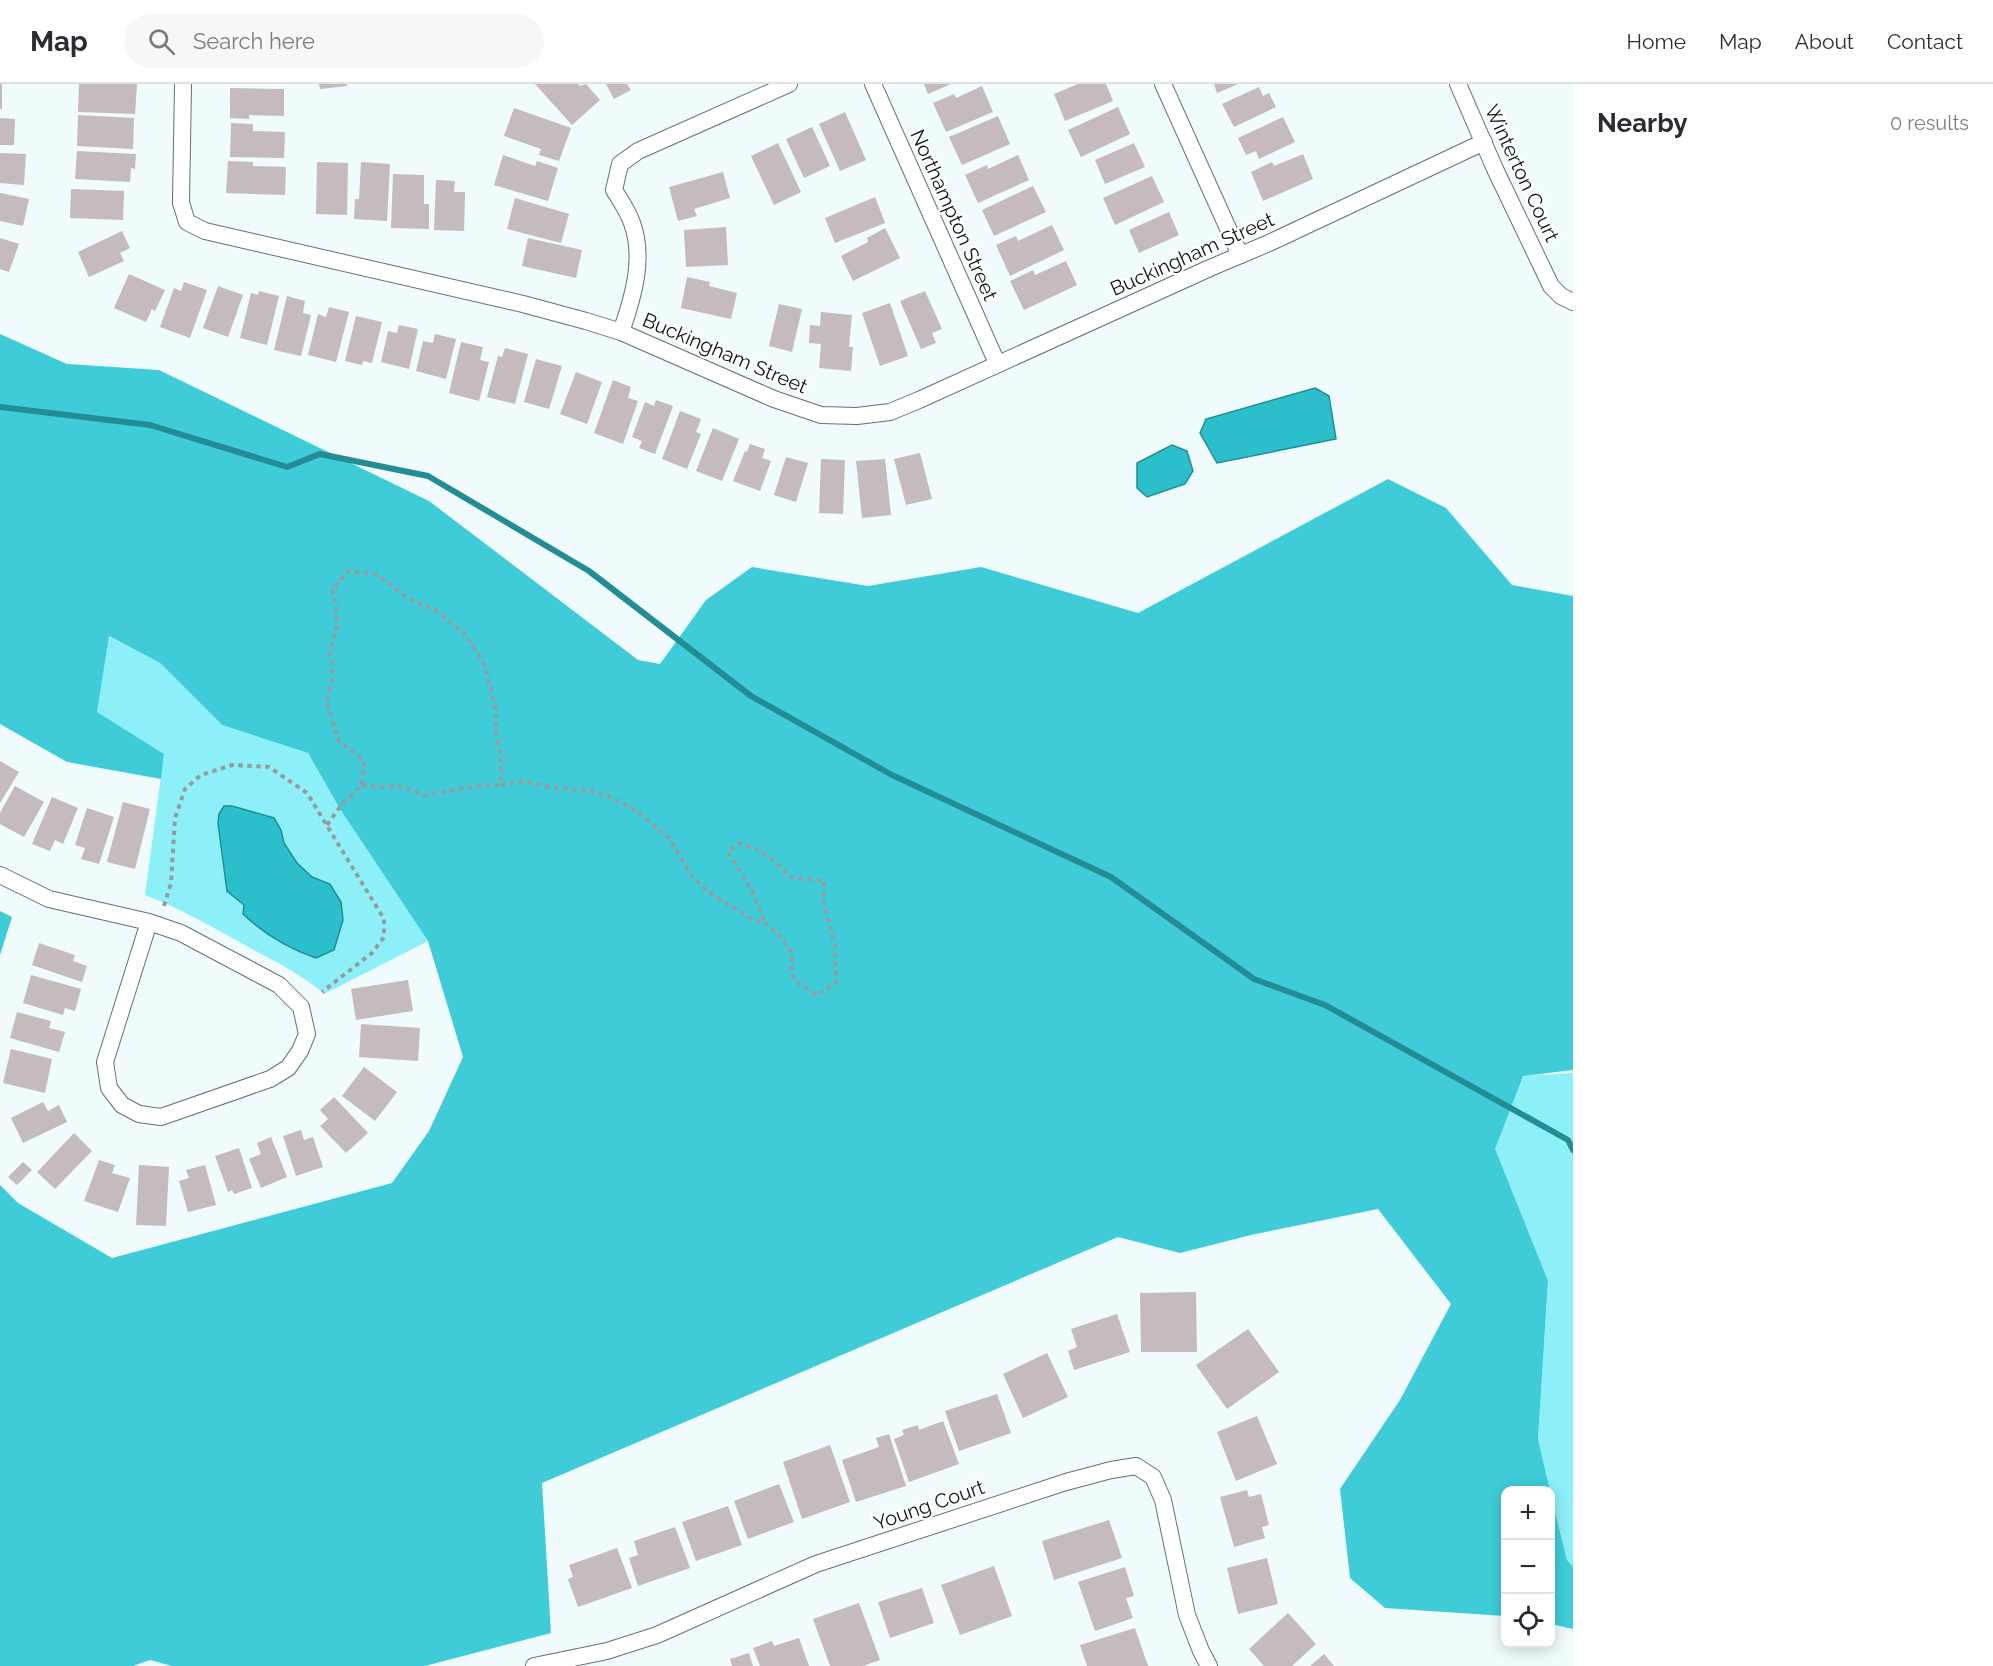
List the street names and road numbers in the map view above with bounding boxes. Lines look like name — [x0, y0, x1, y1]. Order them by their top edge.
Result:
street label: Winterton Court — [1480, 101, 1564, 246]
street label: Northampton Street — [905, 126, 1003, 304]
street label: Buckingham Street — [1106, 207, 1278, 301]
street label: Buckingham Street — [639, 307, 811, 399]
street label: Young Court — [871, 1475, 988, 1535]

